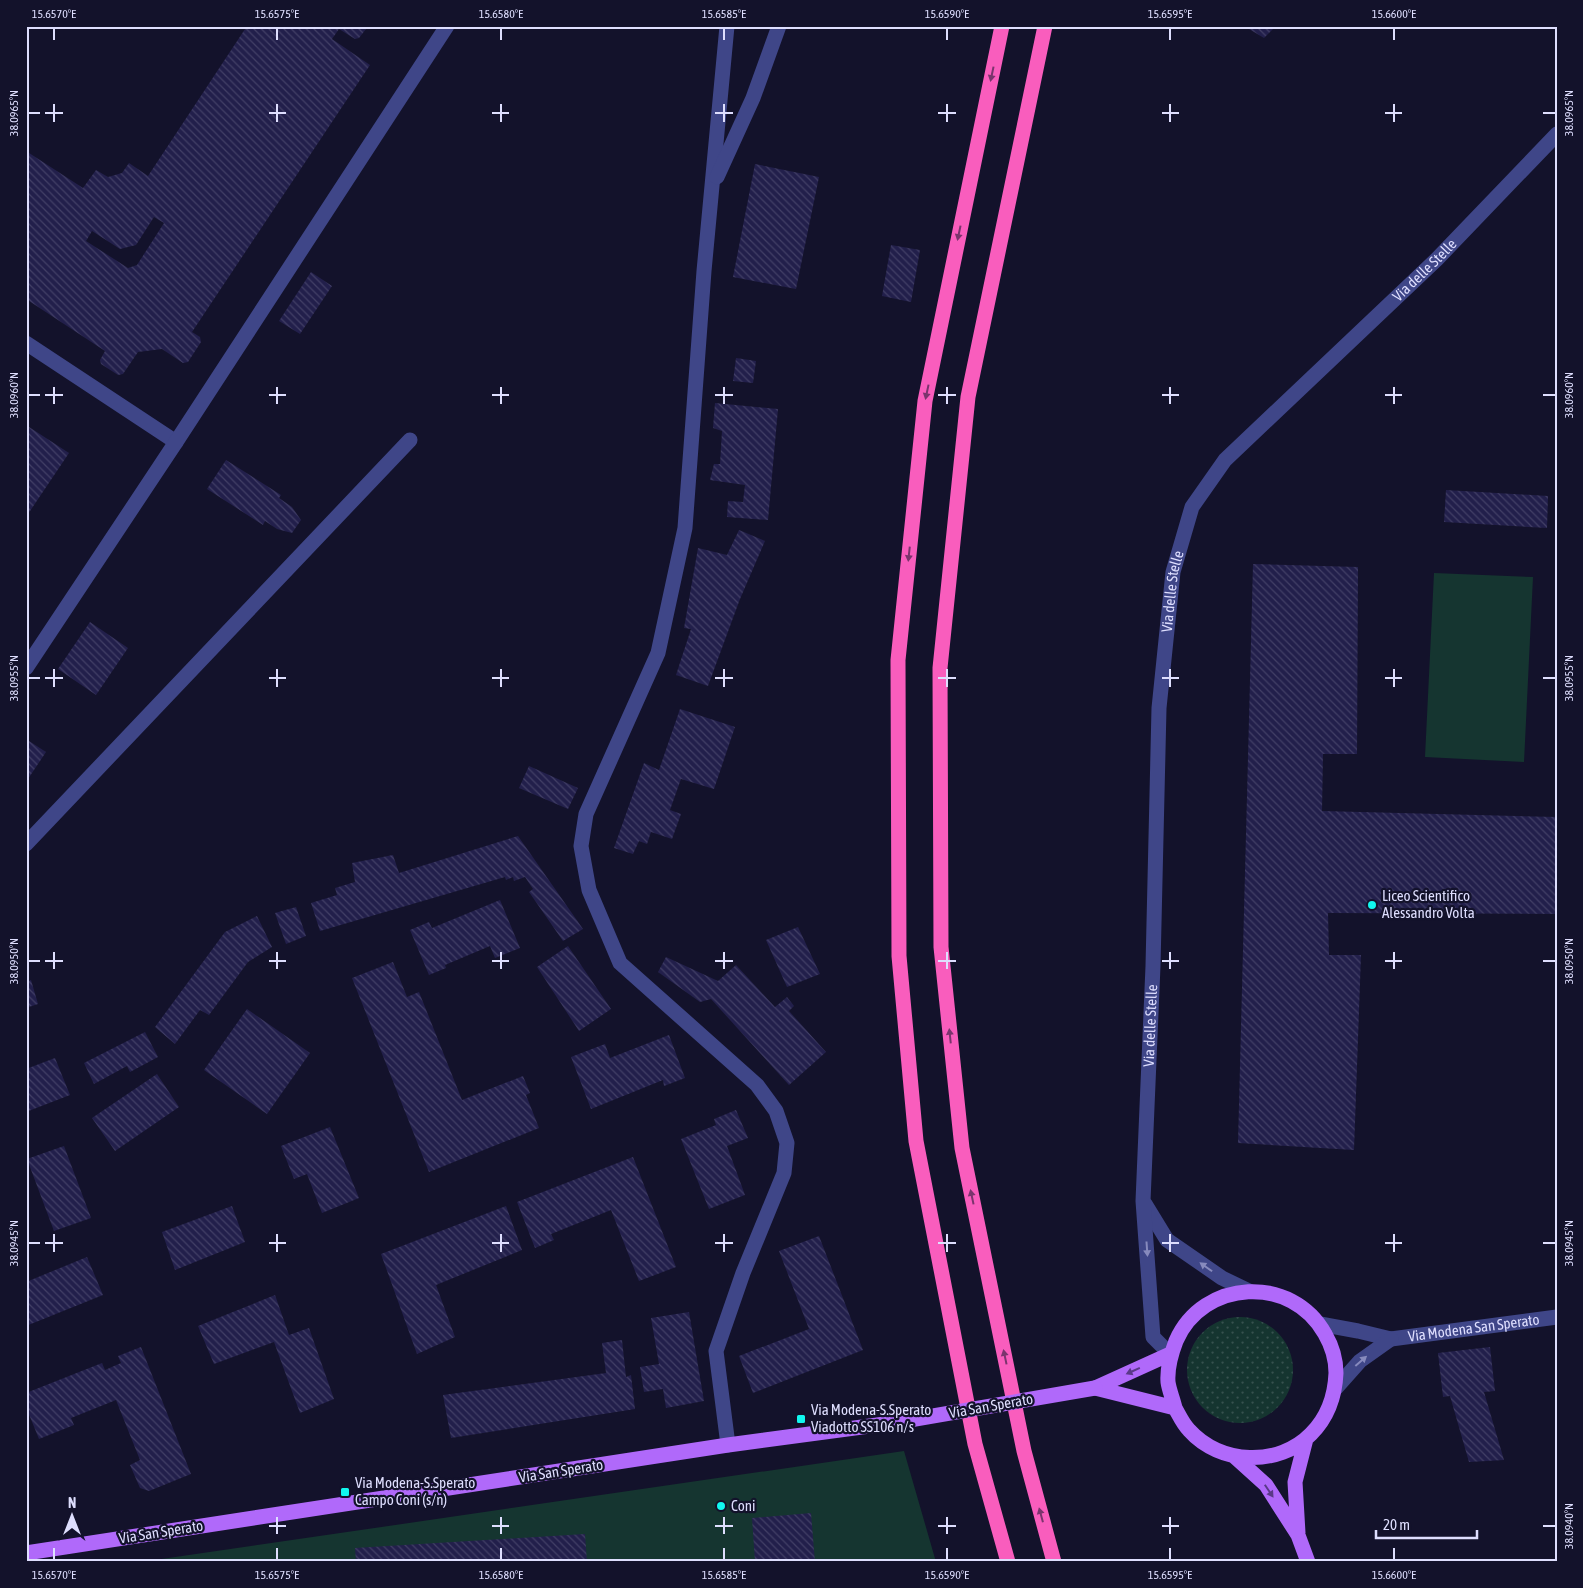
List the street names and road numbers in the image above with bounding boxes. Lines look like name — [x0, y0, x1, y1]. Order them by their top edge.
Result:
street label: Via delle Stelle — [1389, 235, 1460, 305]
street label: Via delle Stelle — [1158, 548, 1187, 633]
street label: Via delle Stelle — [1140, 984, 1160, 1067]
street label: Via Modena San Sperato — [1407, 1310, 1540, 1345]
street label: Via San Sperato — [948, 1390, 1034, 1421]
street label: Via San Sperato — [518, 1455, 604, 1486]
street label: Via San Sperato — [118, 1516, 204, 1547]

